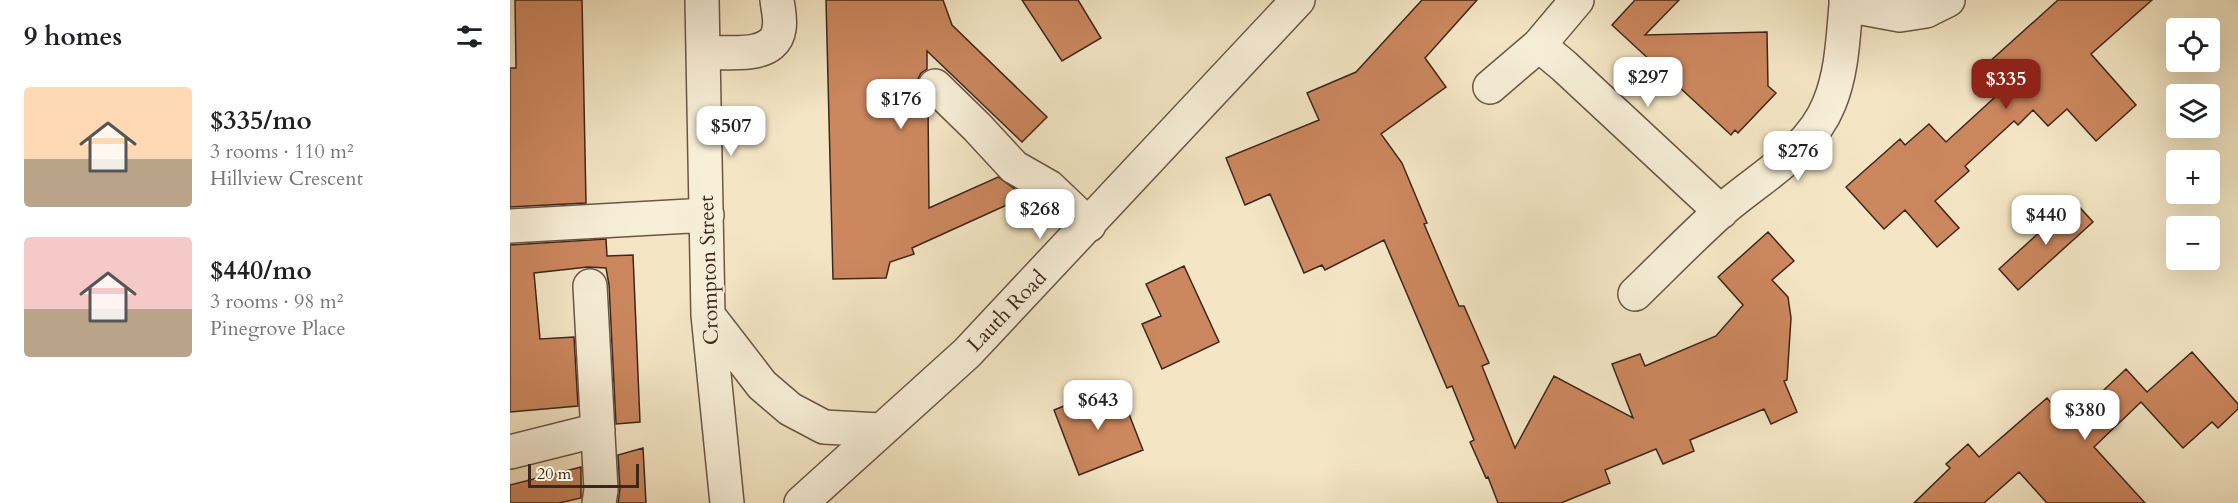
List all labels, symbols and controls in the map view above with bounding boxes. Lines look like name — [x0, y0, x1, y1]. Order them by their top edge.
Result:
map controls — [2166, 18, 2220, 270]
button: locate — [2166, 18, 2220, 72]
text: 9 homes — [24, 19, 122, 54]
icon: filters — [453, 20, 486, 53]
pin: $297 — [1612, 57, 1684, 108]
pin: $335 — [1970, 59, 2042, 110]
text: $297 — [1628, 63, 1668, 90]
text: $335 — [1986, 65, 2026, 92]
pin: $176 — [865, 79, 937, 130]
button: layers — [2166, 84, 2220, 138]
text: $176 — [881, 85, 921, 112]
text: $335/mo — [210, 103, 312, 138]
pin: $507 — [695, 106, 767, 157]
icon: home — [72, 111, 144, 183]
text: $507 — [711, 112, 751, 139]
pin: $276 — [1762, 131, 1834, 182]
text: $276 — [1778, 137, 1818, 164]
text: 3 rooms · 110 m² — [210, 138, 354, 165]
button: + — [2166, 150, 2220, 204]
text: Hillview Crescent — [210, 165, 363, 192]
pin: $268 — [1004, 189, 1076, 240]
street label: Crompton Street — [692, 194, 726, 346]
text: $268 — [1020, 195, 1060, 222]
pin: $440 — [2010, 195, 2082, 246]
text: $440 — [2026, 201, 2066, 228]
button: − — [2166, 216, 2220, 270]
text: $440/mo — [210, 253, 312, 288]
icon: home — [72, 261, 144, 333]
street label: Lauth Road — [961, 264, 1053, 358]
text: 3 rooms · 98 m² — [210, 288, 343, 315]
text: Pinegrove Place — [210, 315, 346, 342]
pin: $643 — [1062, 380, 1134, 431]
text: $643 — [1078, 386, 1118, 413]
pin: $380 — [2049, 390, 2121, 441]
text: $380 — [2065, 396, 2105, 423]
scale bar — [528, 461, 639, 488]
text: 20 m — [537, 463, 571, 485]

